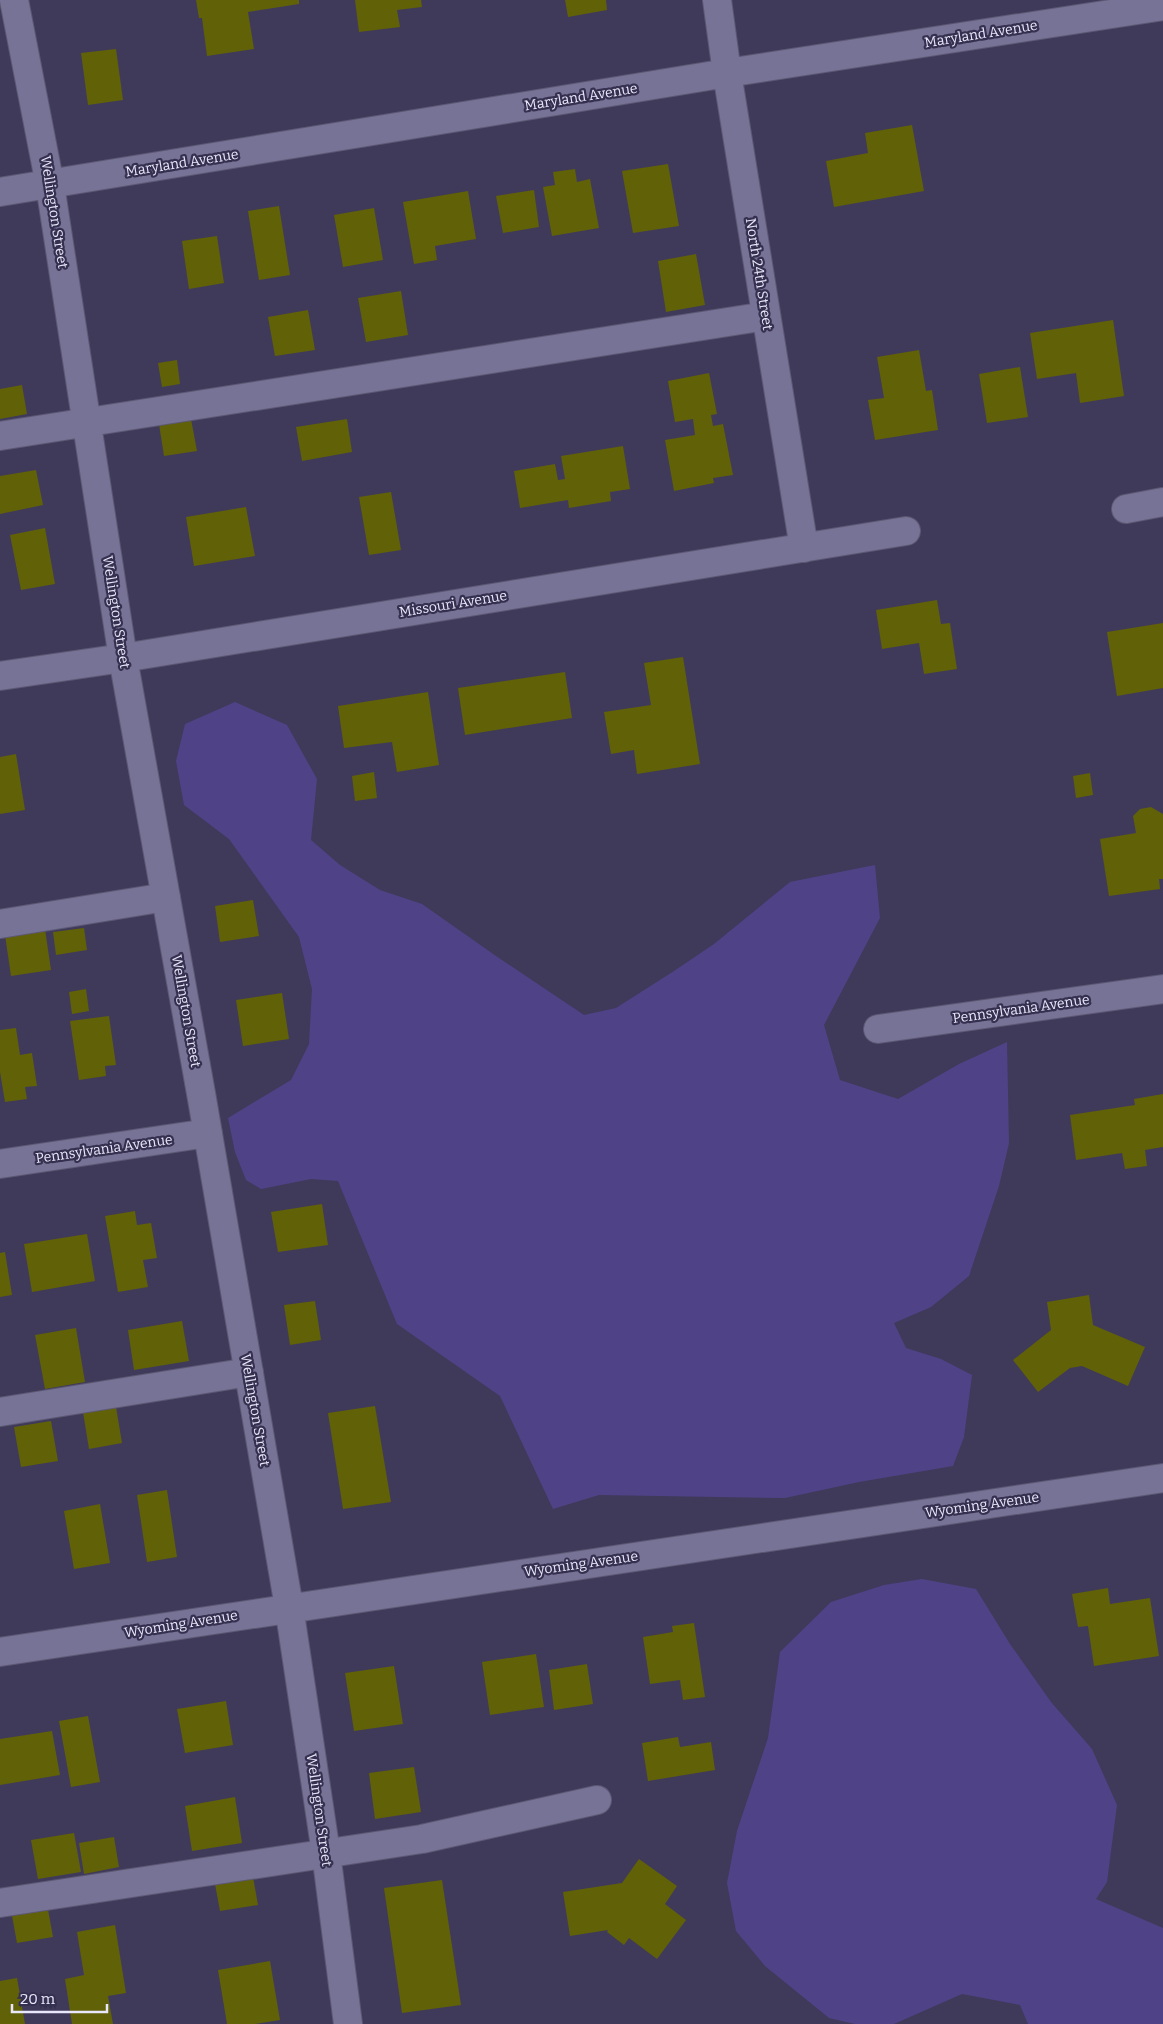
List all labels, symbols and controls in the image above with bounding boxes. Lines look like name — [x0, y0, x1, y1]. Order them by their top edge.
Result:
street label: Maryland Avenue — [923, 17, 1039, 51]
street label: Maryland Avenue — [523, 80, 639, 114]
street label: Maryland Avenue — [124, 146, 240, 180]
street label: Wellington Street — [37, 154, 71, 270]
street label: North 24th Street — [742, 217, 776, 331]
street label: Wellington Street — [99, 554, 133, 670]
street label: Missouri Avenue — [398, 587, 508, 621]
street label: Wellington Street — [168, 953, 204, 1069]
street label: Pennsylvania Avenue — [951, 991, 1091, 1027]
street label: Pennsylvania Avenue — [34, 1131, 174, 1167]
street label: Wellington Street — [237, 1352, 273, 1468]
street label: Wyoming Avenue — [924, 1489, 1040, 1521]
street label: Wyoming Avenue — [523, 1548, 639, 1580]
street label: Wyoming Avenue — [123, 1607, 239, 1641]
street label: Wellington Street — [303, 1752, 335, 1868]
scale bar — [12, 1982, 108, 2014]
text: 20 m — [20, 1990, 56, 2008]

